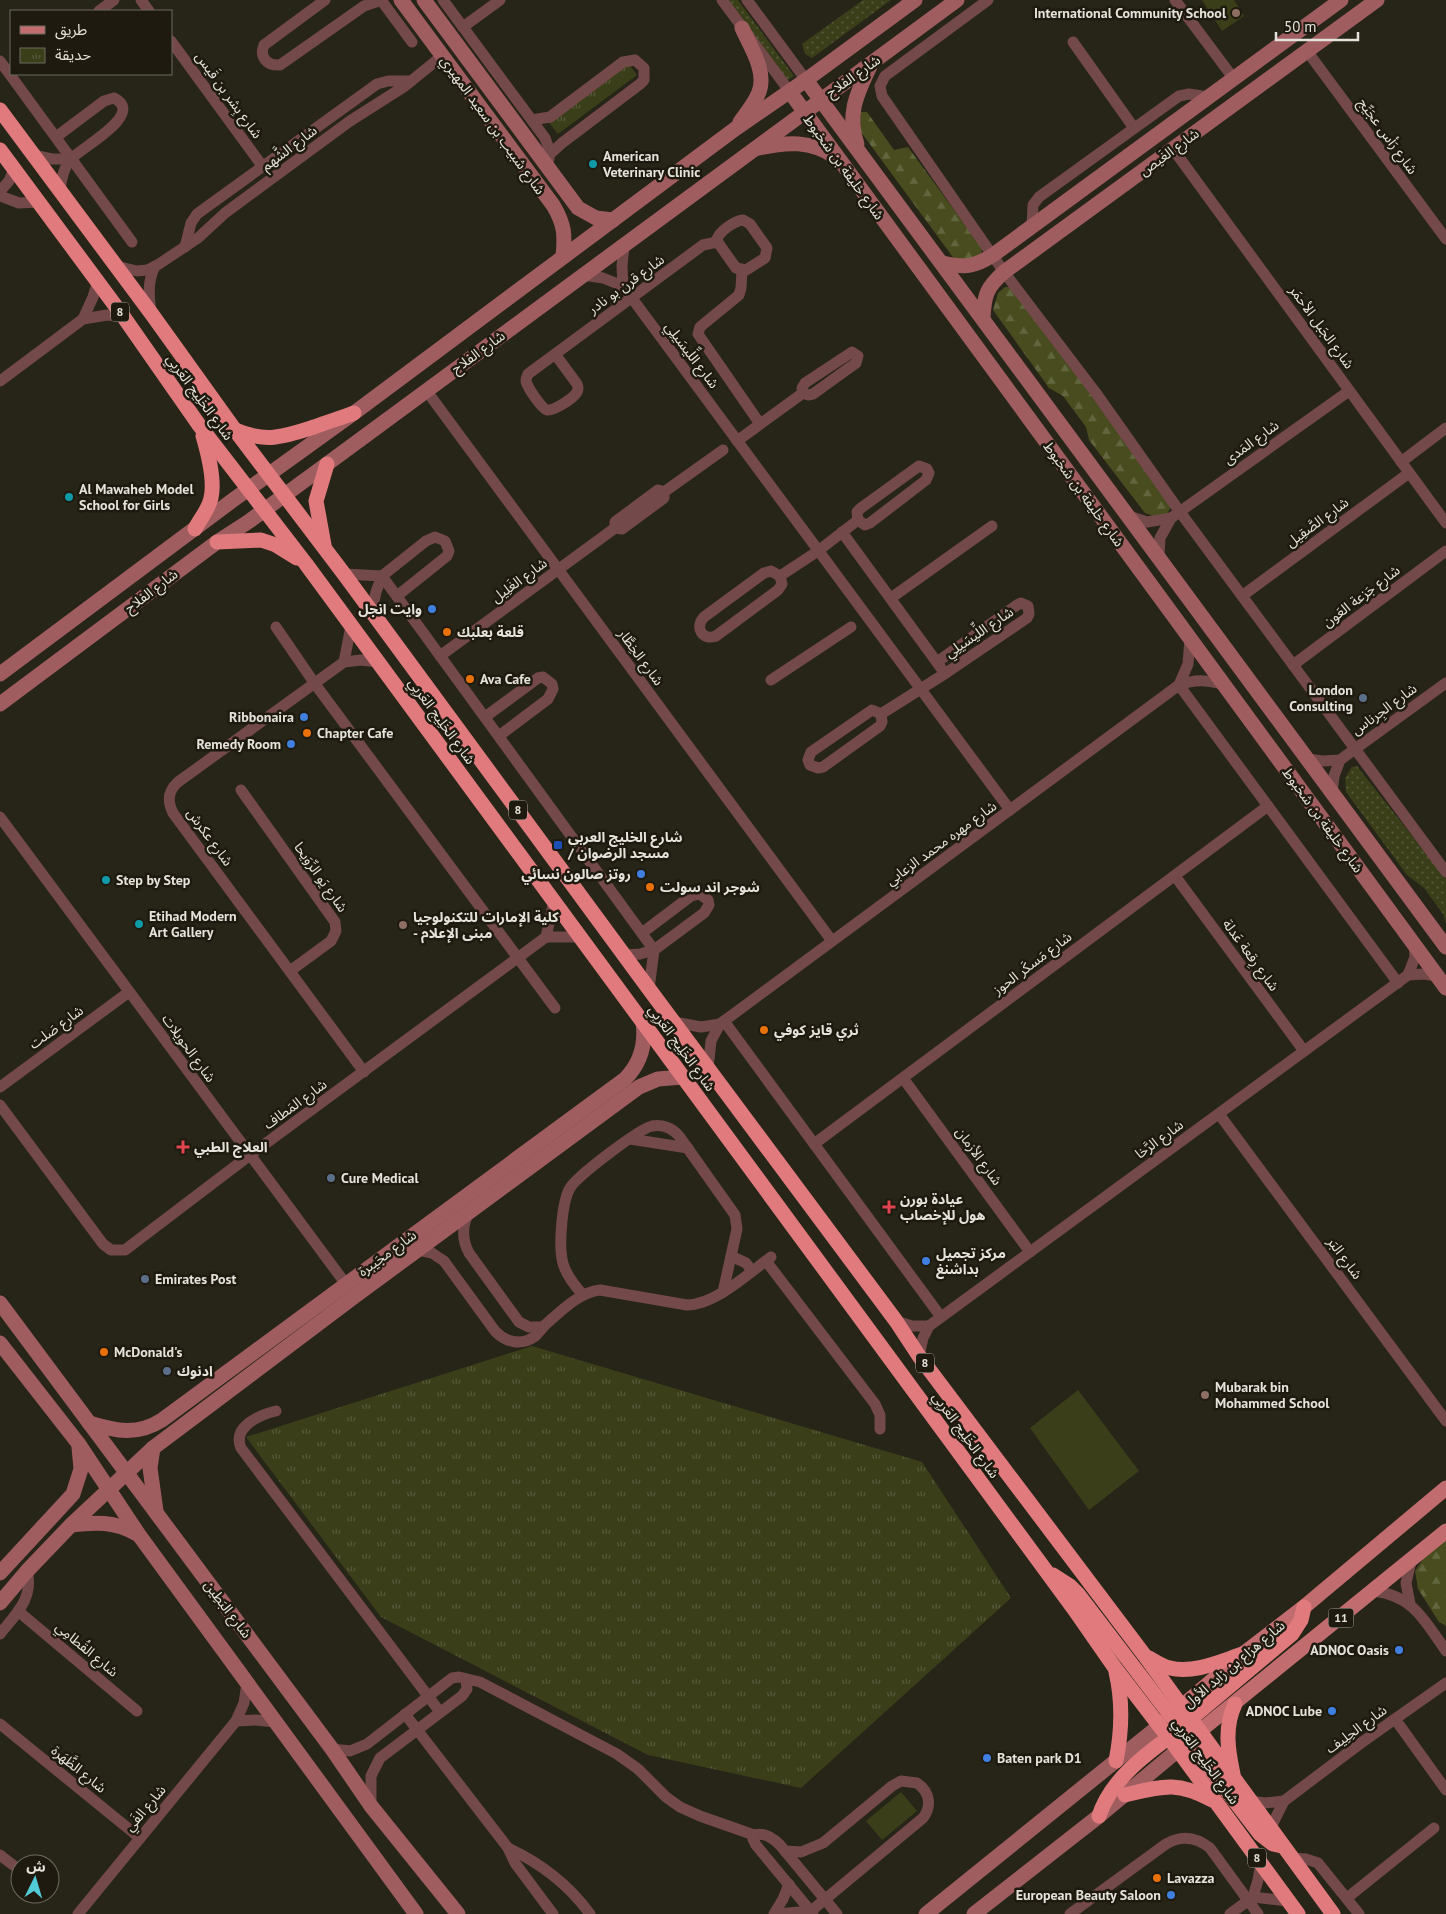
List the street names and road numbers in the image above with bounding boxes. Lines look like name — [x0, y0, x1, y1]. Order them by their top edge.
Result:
street label: شارع بِشر بن قَيس — [190, 48, 267, 143]
street label: شارع الفلاح — [822, 51, 885, 103]
street label: شارع شبيب بن سعيد المهيري — [435, 52, 549, 199]
street label: شارع رَأس عجَيِّج — [1353, 94, 1422, 179]
street label: شارع خليفة بن شخبوط — [798, 111, 888, 225]
street label: شارع الشَّهم — [256, 119, 322, 176]
street label: شارع الغَيص — [1136, 124, 1204, 181]
street label: شارع قرن بو نادر — [584, 250, 669, 320]
street label: شارع الجَبل الأحمَر — [1283, 281, 1358, 374]
road number: 8 — [111, 302, 129, 322]
street label: شارع اللِّيسَيلِي — [659, 316, 725, 393]
street label: شارع الفلاح — [448, 326, 510, 379]
street label: شارع الخَلِيج العَربِي — [161, 350, 237, 445]
street label: شارع المَدى — [1220, 416, 1283, 470]
street label: شارع خليفة بن شخبوط — [1038, 438, 1128, 552]
street label: شارع الصَّقِيل — [1282, 493, 1353, 553]
street label: شارع الغَلِيل — [487, 554, 552, 608]
street label: شارع جَزعة العَون — [1319, 561, 1405, 633]
street label: شارع الفلاح — [121, 565, 182, 619]
street label: شارع اللِّيسَيلِي — [940, 600, 1018, 663]
street label: شارع الخِطَّار — [612, 624, 668, 690]
street label: شارع الخَلِيج العَربِي — [403, 674, 479, 769]
street label: شارع الجِرناس — [1348, 679, 1422, 740]
street label: شارع خليفة بن شخبوط — [1277, 764, 1367, 878]
street label: شارع مهره محمد الزعابي — [882, 797, 1001, 891]
road number: 8 — [509, 800, 527, 820]
street label: شارع عكرش — [181, 805, 237, 871]
street label: شارع يَو الرِّوَيحا — [289, 838, 352, 917]
street label: شارع رِقعة عَدلة — [1217, 915, 1283, 996]
street label: شارع مَسكَر الحوز — [988, 927, 1076, 1001]
street label: شارع صَلت — [25, 1001, 88, 1054]
street label: شارع الخَلِيج العَربِي — [643, 1001, 719, 1096]
street label: شارع الحويلات — [157, 1010, 220, 1087]
street label: شارع المَطاف — [260, 1075, 331, 1135]
street label: شارع الرَّخا — [1131, 1115, 1188, 1164]
street label: شارع الأزمان — [950, 1123, 1006, 1190]
street label: شارع مجَيبرة — [354, 1226, 421, 1282]
street label: شارع البَر — [1321, 1232, 1367, 1284]
road number: 8 — [916, 1354, 934, 1372]
street label: شارع الخَلِيج العَربِي — [927, 1388, 1003, 1483]
street label: شارع البَطِين — [199, 1576, 256, 1643]
road number: 11 — [1328, 1609, 1354, 1628]
street label: شارع هزاع بن زايد الأول — [1180, 1616, 1290, 1713]
street label: شارع القُطامِي — [50, 1617, 122, 1682]
street label: شارع الحِلِيف — [1322, 1701, 1391, 1759]
street label: شارع الخَلِيج العَربِي — [1167, 1714, 1243, 1809]
street label: شارع الظَّهَرة — [47, 1740, 111, 1798]
street label: شارع الفَي — [120, 1781, 171, 1836]
road number: 8 — [1248, 1849, 1266, 1868]

